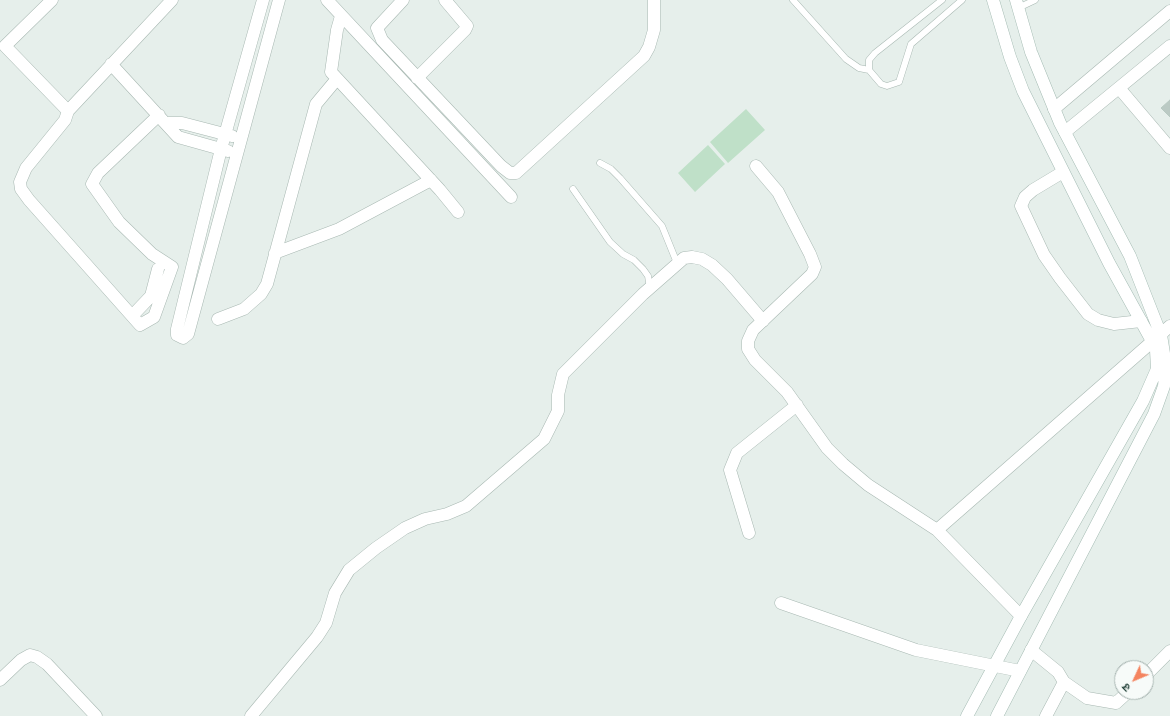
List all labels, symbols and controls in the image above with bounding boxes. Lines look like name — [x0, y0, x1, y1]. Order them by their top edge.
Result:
north arrow — [1114, 660, 1154, 700]
text: उ — [1119, 680, 1133, 695]

